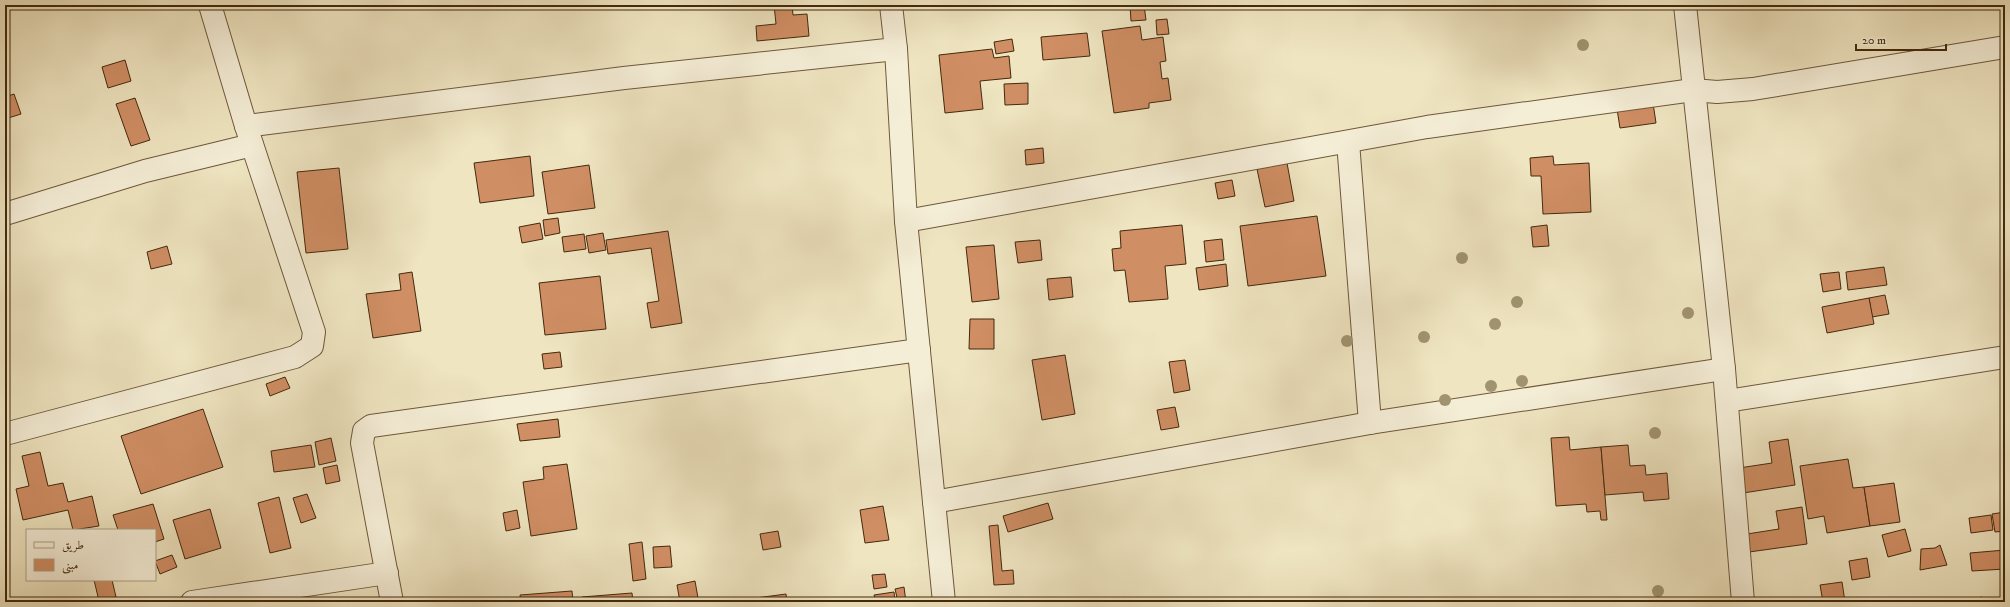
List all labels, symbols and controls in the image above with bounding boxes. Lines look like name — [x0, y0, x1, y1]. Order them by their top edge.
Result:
scale bar — [1856, 26, 1946, 52]
text: 20 m — [1862, 33, 1886, 48]
legend — [26, 529, 156, 581]
text: طريق — [62, 538, 84, 553]
text: مبنى — [62, 558, 78, 574]

